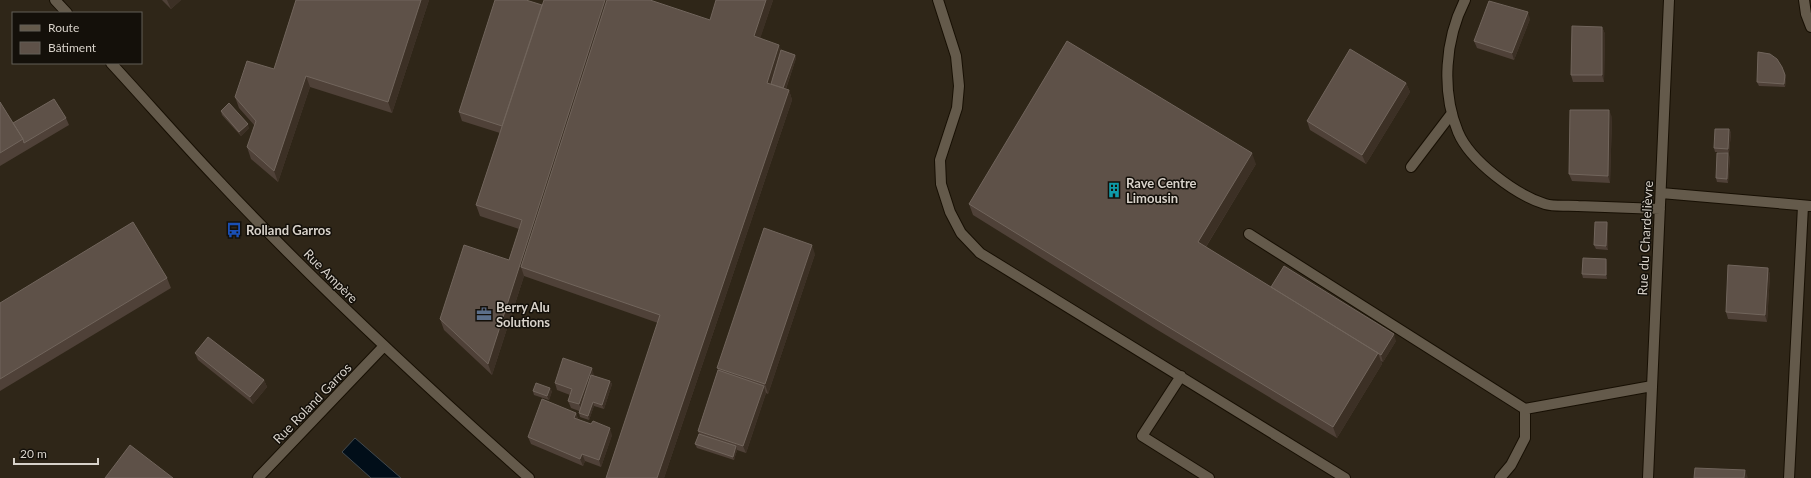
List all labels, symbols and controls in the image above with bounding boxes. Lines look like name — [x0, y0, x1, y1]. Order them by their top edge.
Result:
legend — [12, 12, 142, 64]
text: Route — [48, 20, 79, 35]
text: Bâtiment — [48, 40, 97, 55]
place label: Rave Centre Limousin — [1126, 175, 1197, 206]
street label: Rue du Chardelièvre — [1634, 180, 1656, 296]
building icon: Rave Centre Limousin — [1105, 181, 1123, 199]
bus stop icon: Rolland Garros — [225, 221, 243, 239]
place label: Rolland Garros — [246, 222, 331, 238]
street label: Rue Ampère — [301, 246, 361, 306]
place label: Berry Alu Solutions — [496, 299, 550, 330]
office icon: Berry Alu Solutions — [475, 305, 493, 323]
street label: Rue Roland Garros — [269, 359, 355, 447]
scale bar — [14, 440, 98, 466]
text: 20 m — [20, 446, 47, 461]

